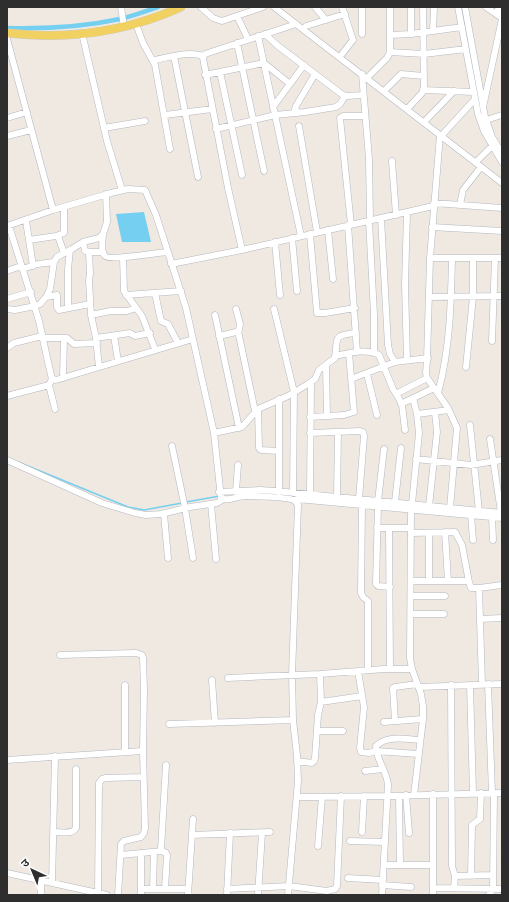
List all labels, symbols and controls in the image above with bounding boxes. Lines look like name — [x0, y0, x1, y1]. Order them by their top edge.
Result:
north arrow — [12, 850, 52, 890]
text: उ — [19, 856, 33, 870]

